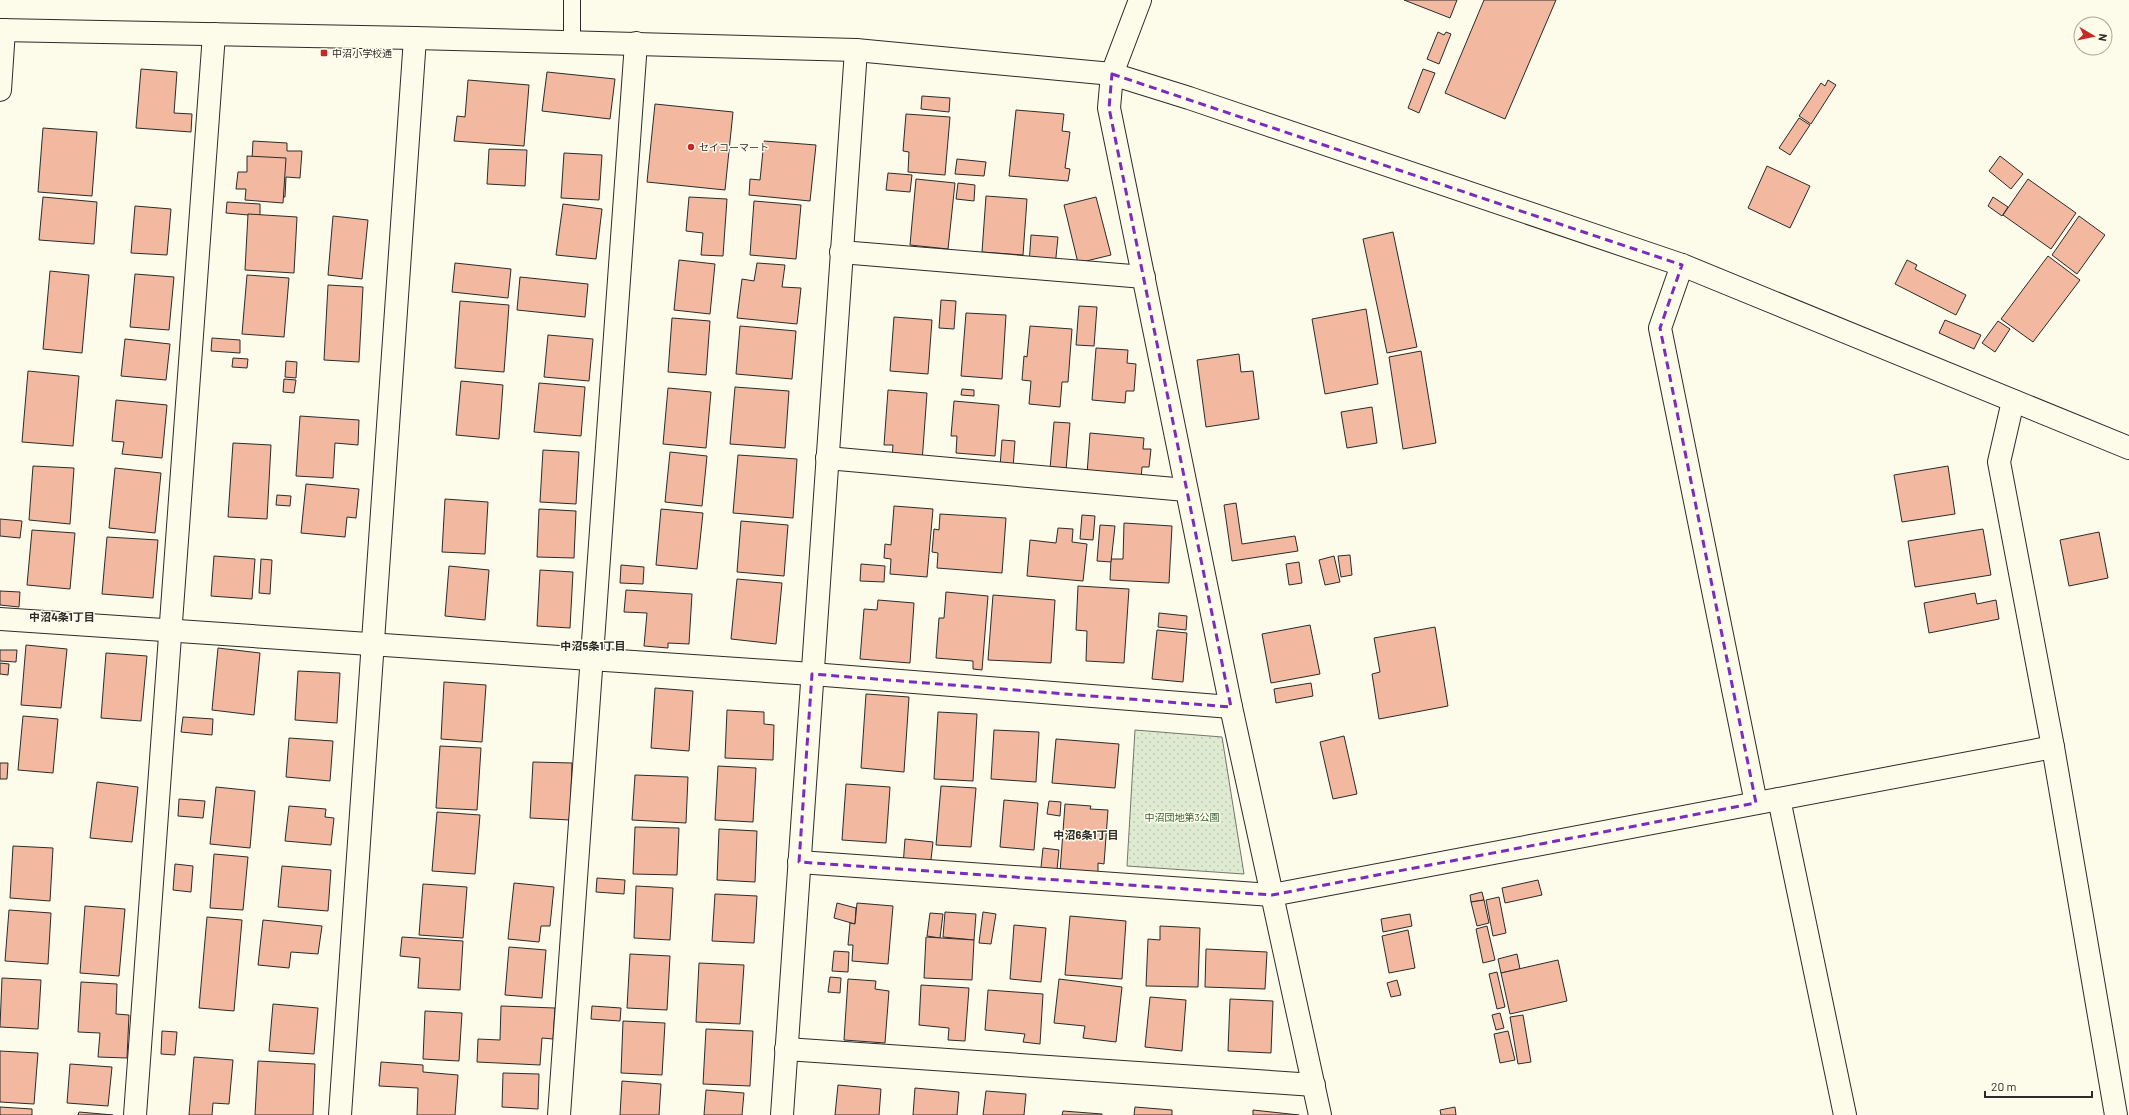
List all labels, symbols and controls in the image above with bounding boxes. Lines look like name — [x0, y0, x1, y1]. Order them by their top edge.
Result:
north arrow — [2073, 16, 2113, 56]
text: N — [2096, 33, 2110, 42]
place label: 中沼小学校通 — [332, 47, 392, 59]
marker: 中沼小学校通 — [319, 48, 329, 58]
place label: セイコーマート — [699, 141, 769, 153]
marker: セイコーマート — [686, 142, 696, 152]
district label: 中沼4条1丁目 — [29, 610, 95, 623]
district label: 中沼5条1丁目 — [561, 639, 625, 652]
park label: 中沼団地第3公園 — [1144, 811, 1220, 823]
district label: 中沼6条1丁目 — [1054, 828, 1118, 841]
scale bar — [1985, 1073, 2092, 1099]
text: 20 m — [1991, 1079, 2017, 1093]

